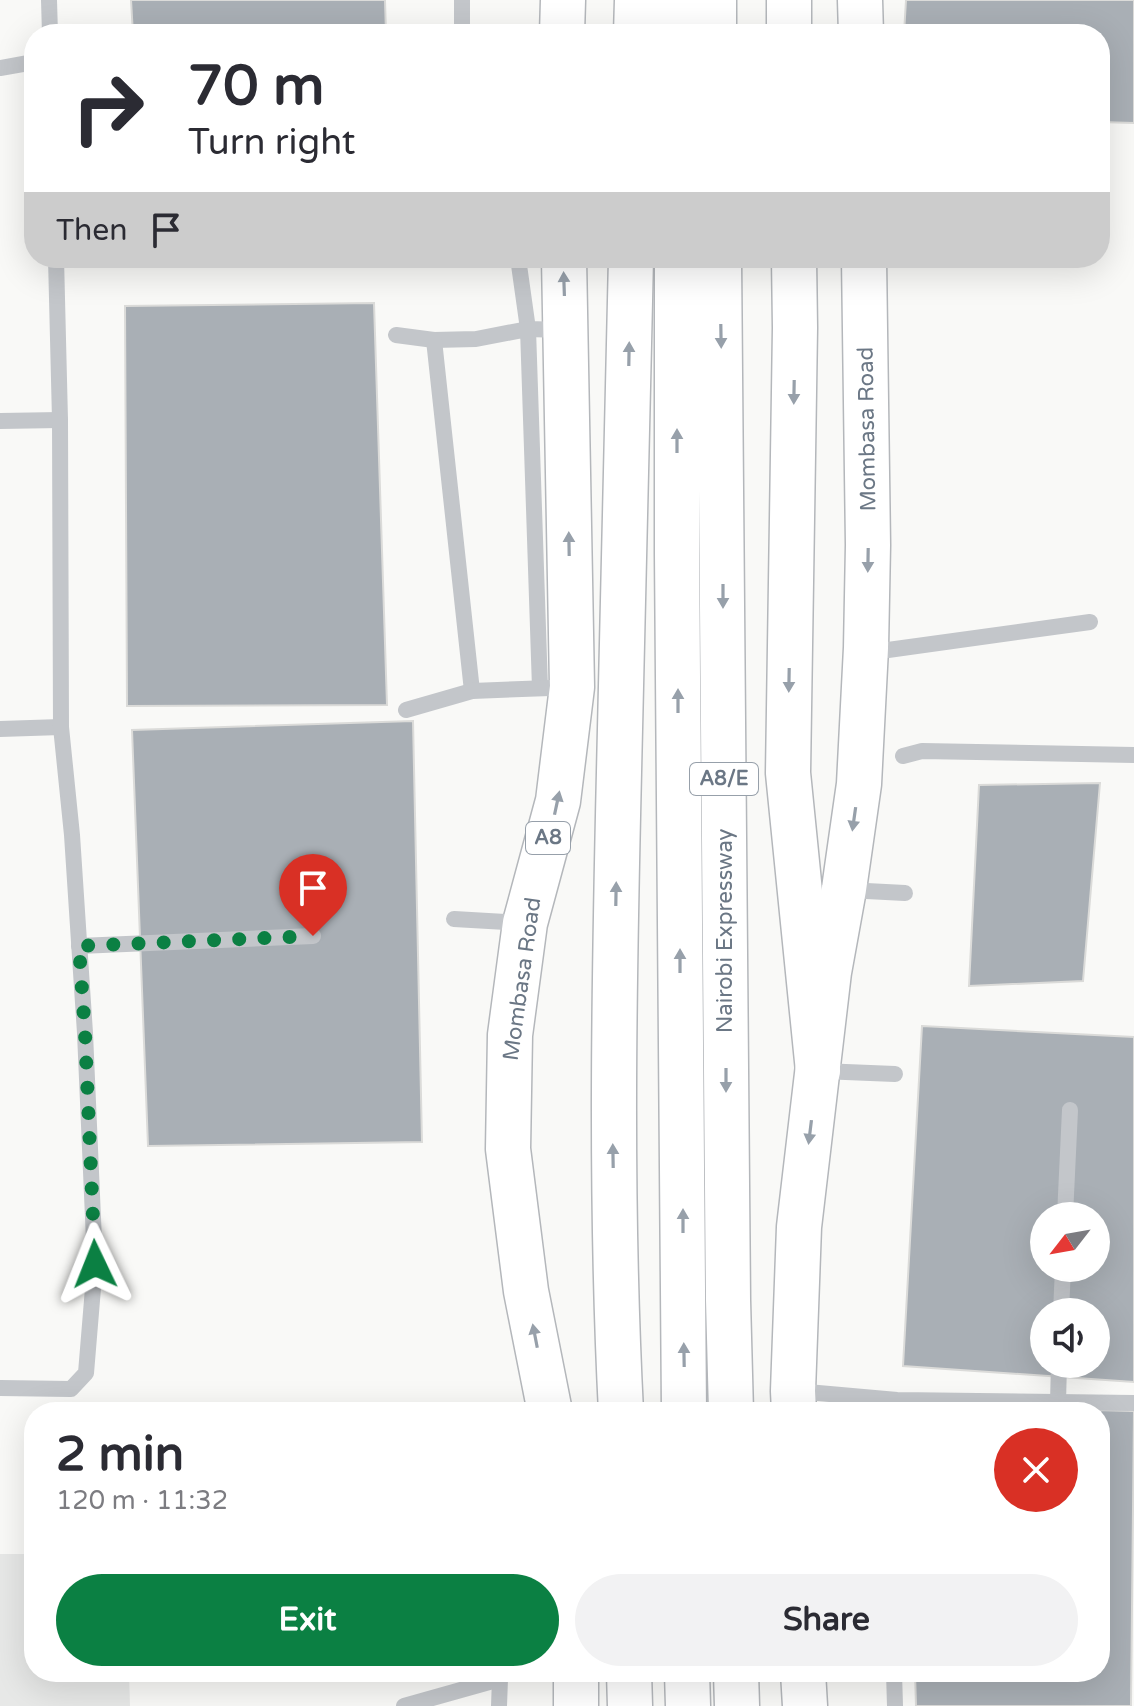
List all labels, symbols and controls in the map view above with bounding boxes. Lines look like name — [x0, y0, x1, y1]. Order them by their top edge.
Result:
text: 70 m — [188, 53, 324, 120]
icon: right — [56, 56, 160, 160]
text: Turn right — [188, 121, 355, 164]
icon: arrive — [144, 208, 188, 252]
text: Then — [56, 212, 128, 249]
one-way arrow — [558, 271, 571, 296]
one-way arrow — [715, 324, 727, 349]
one-way arrow — [623, 341, 635, 366]
street label: Mombasa Road — [853, 346, 881, 512]
one-way arrow — [788, 380, 800, 405]
one-way arrow — [671, 428, 683, 453]
one-way arrow — [563, 531, 576, 556]
one-way arrow — [862, 548, 874, 573]
one-way arrow — [717, 584, 729, 609]
one-way arrow — [783, 668, 796, 693]
one-way arrow — [672, 688, 684, 713]
road number: A8/E — [690, 763, 758, 795]
one-way arrow — [551, 790, 564, 815]
one-way arrow — [847, 807, 860, 832]
road number: A8 — [526, 822, 570, 854]
street label: Nairobi Expressway — [712, 828, 738, 1033]
pin — [279, 854, 347, 936]
icon: arrive — [291, 866, 335, 910]
one-way arrow — [610, 881, 622, 906]
street label: Mombasa Road — [498, 896, 546, 1062]
one-way arrow — [674, 948, 686, 973]
one-way arrow — [720, 1068, 733, 1093]
one-way arrow — [804, 1120, 817, 1145]
one-way arrow — [607, 1143, 619, 1168]
north arrow — [1030, 1202, 1110, 1282]
map controls — [1030, 1202, 1110, 1378]
one-way arrow — [676, 1208, 689, 1233]
position arrow — [53, 1222, 137, 1306]
button: sound — [1030, 1298, 1110, 1378]
one-way arrow — [528, 1323, 540, 1348]
one-way arrow — [678, 1342, 690, 1367]
text: 2 min — [56, 1426, 184, 1484]
button: close — [994, 1428, 1078, 1512]
text: 120 m · 11:32 — [56, 1485, 228, 1516]
button: Exit — [56, 1574, 559, 1666]
button: Share — [575, 1574, 1078, 1666]

